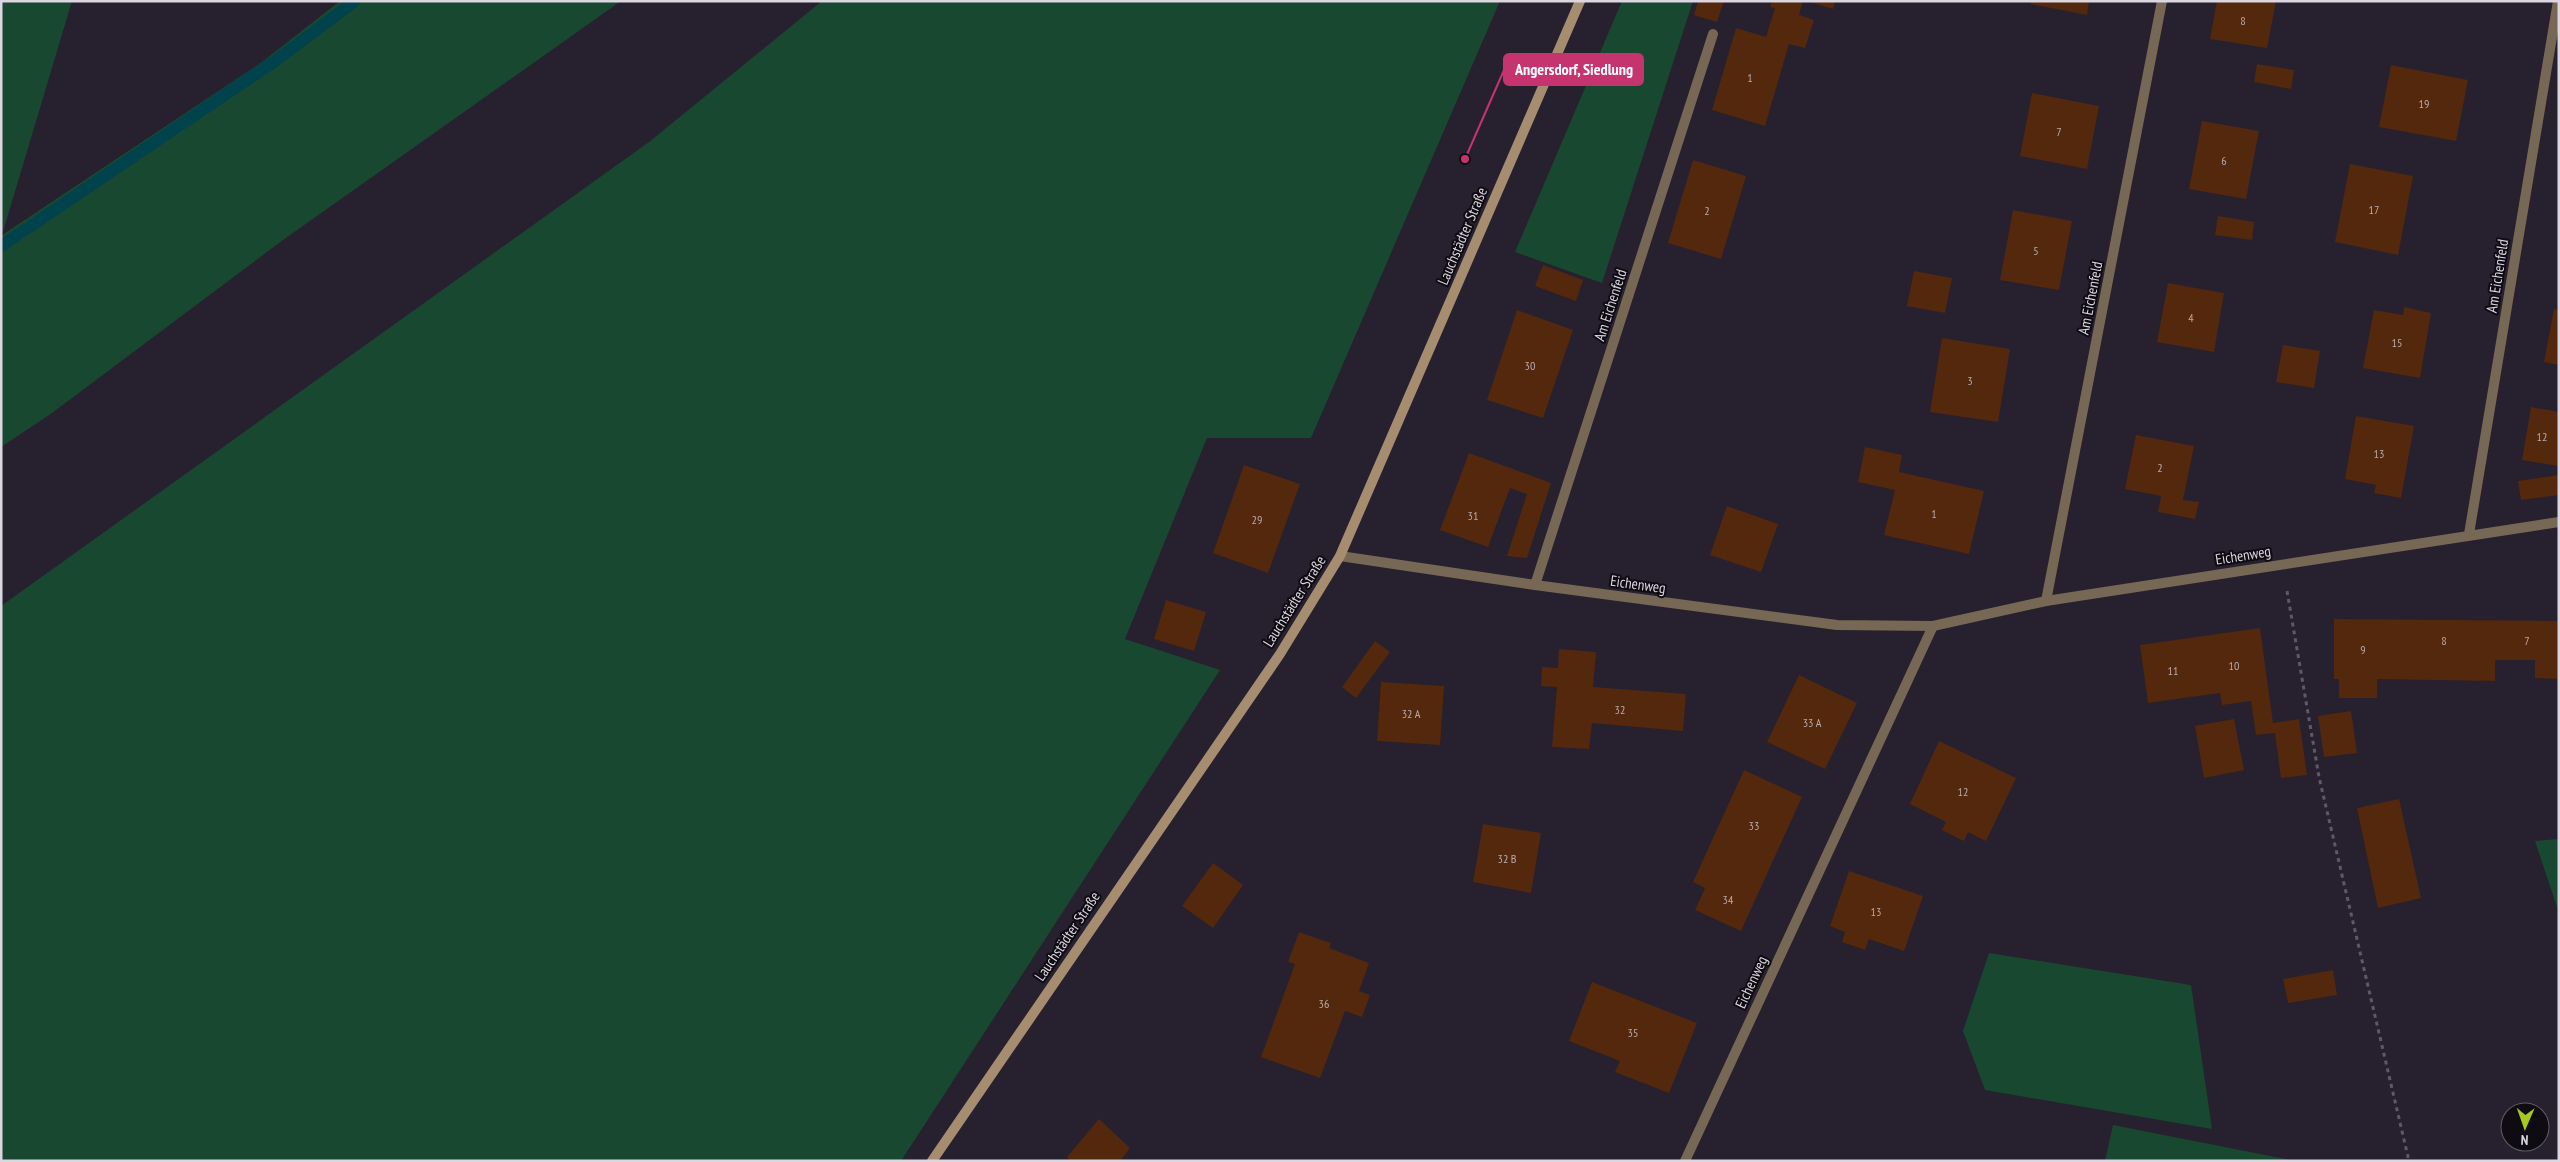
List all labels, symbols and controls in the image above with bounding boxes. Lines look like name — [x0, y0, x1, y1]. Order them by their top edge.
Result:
house number: 8 — [2240, 13, 2246, 28]
callout: Angersdorf, Siedlung — [1504, 54, 1643, 85]
text: Angersdorf, Siedlung — [1514, 59, 1633, 79]
house number: 1 — [1747, 70, 1753, 85]
house number: 19 — [2419, 96, 2429, 111]
house number: 7 — [2056, 124, 2062, 139]
house number: 6 — [2221, 153, 2227, 168]
street label: Lauchstädter Straße — [1433, 185, 1491, 287]
house number: 17 — [2369, 202, 2379, 217]
house number: 2 — [1704, 203, 1710, 218]
street label: Am Eichenfeld — [2482, 238, 2512, 314]
house number: 5 — [2033, 243, 2039, 258]
street label: Am Eichenfeld — [2074, 260, 2106, 336]
street label: Am Eichenfeld — [1589, 267, 1631, 343]
house number: 4 — [2188, 310, 2194, 325]
house number: 15 — [2392, 335, 2402, 350]
house number: 30 — [1525, 358, 1535, 373]
house number: 3 — [1967, 373, 1973, 388]
house number: 12 — [2537, 429, 2547, 444]
house number: 13 — [2374, 446, 2384, 461]
house number: 2 — [2157, 460, 2163, 475]
house number: 1 — [1931, 506, 1937, 521]
house number: 31 — [1468, 508, 1478, 523]
house number: 29 — [1252, 512, 1262, 527]
street label: Eichenweg — [2214, 541, 2272, 569]
street label: Lauchstädter Straße — [1258, 552, 1330, 650]
street label: Eichenweg — [1609, 571, 1667, 597]
house number: 8 — [2441, 633, 2447, 648]
house number: 7 — [2524, 633, 2530, 648]
house number: 9 — [2360, 642, 2366, 657]
house number: 10 — [2229, 658, 2239, 673]
house number: 11 — [2168, 663, 2178, 678]
house number: 32 — [1615, 702, 1625, 717]
house number: 32 A — [1402, 706, 1421, 721]
house number: 33 A — [1803, 715, 1822, 730]
house number: 12 — [1958, 784, 1968, 799]
house number: 33 — [1749, 818, 1759, 833]
house number: 32 B — [1498, 851, 1517, 866]
street label: Lauchstädter Straße — [1030, 888, 1104, 984]
house number: 34 — [1723, 892, 1734, 907]
house number: 13 — [1871, 904, 1881, 919]
street label: Eichenweg — [1731, 953, 1771, 1011]
house number: 36 — [1319, 996, 1329, 1011]
house number: 35 — [1628, 1025, 1638, 1040]
north arrow — [2500, 1102, 2550, 1152]
text: N — [2520, 1131, 2529, 1149]

